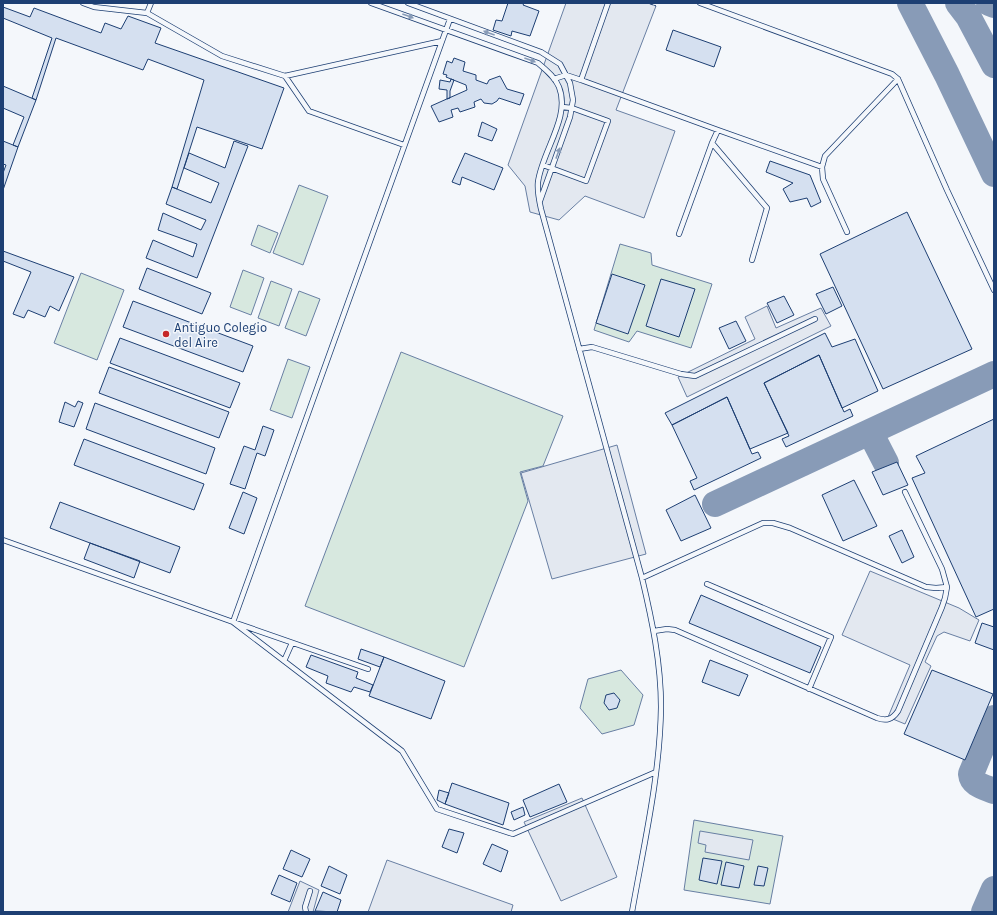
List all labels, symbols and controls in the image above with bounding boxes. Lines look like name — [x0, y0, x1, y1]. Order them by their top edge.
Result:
one-way arrow — [402, 14, 414, 20]
one-way arrow — [482, 29, 494, 35]
one-way arrow — [525, 58, 537, 64]
one-way arrow — [555, 146, 561, 158]
place label: Antiguo Colegio del Aire — [174, 320, 267, 350]
marker: Antiguo Colegio del Aire — [161, 329, 171, 339]

